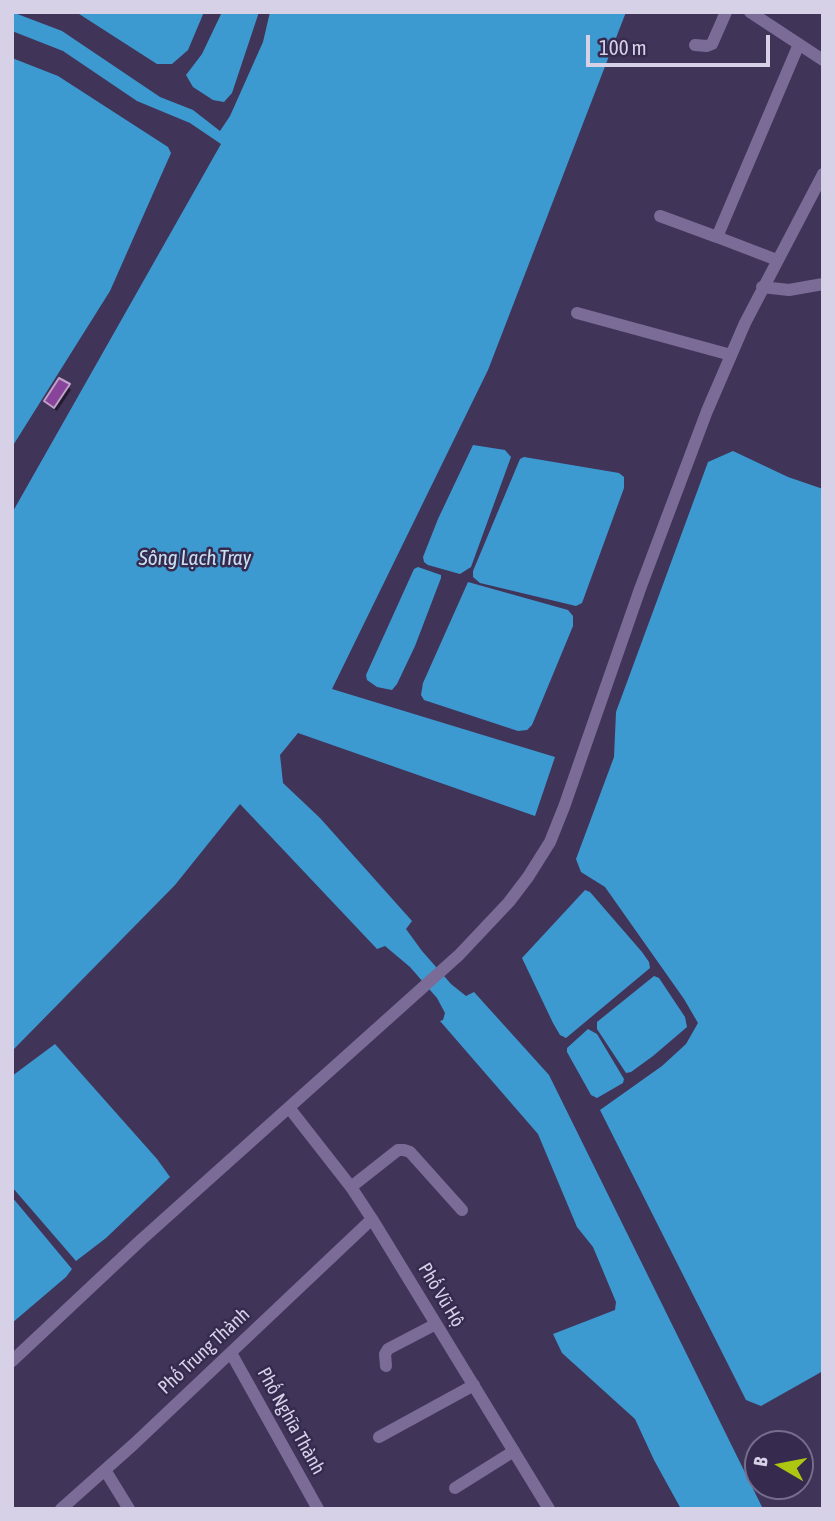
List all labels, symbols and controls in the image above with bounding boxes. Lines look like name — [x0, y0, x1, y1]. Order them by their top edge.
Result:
scale bar — [590, 21, 774, 65]
text: 100 m — [599, 35, 647, 59]
water label: Sông Lạch Tray — [139, 545, 251, 571]
street label: Phố Vũ Hộ — [413, 1259, 469, 1331]
street label: Phố Trung Thành — [154, 1303, 254, 1399]
street label: Phố Nghĩa Thành — [252, 1363, 330, 1479]
north arrow — [744, 1430, 814, 1500]
text: B — [749, 1455, 772, 1468]

